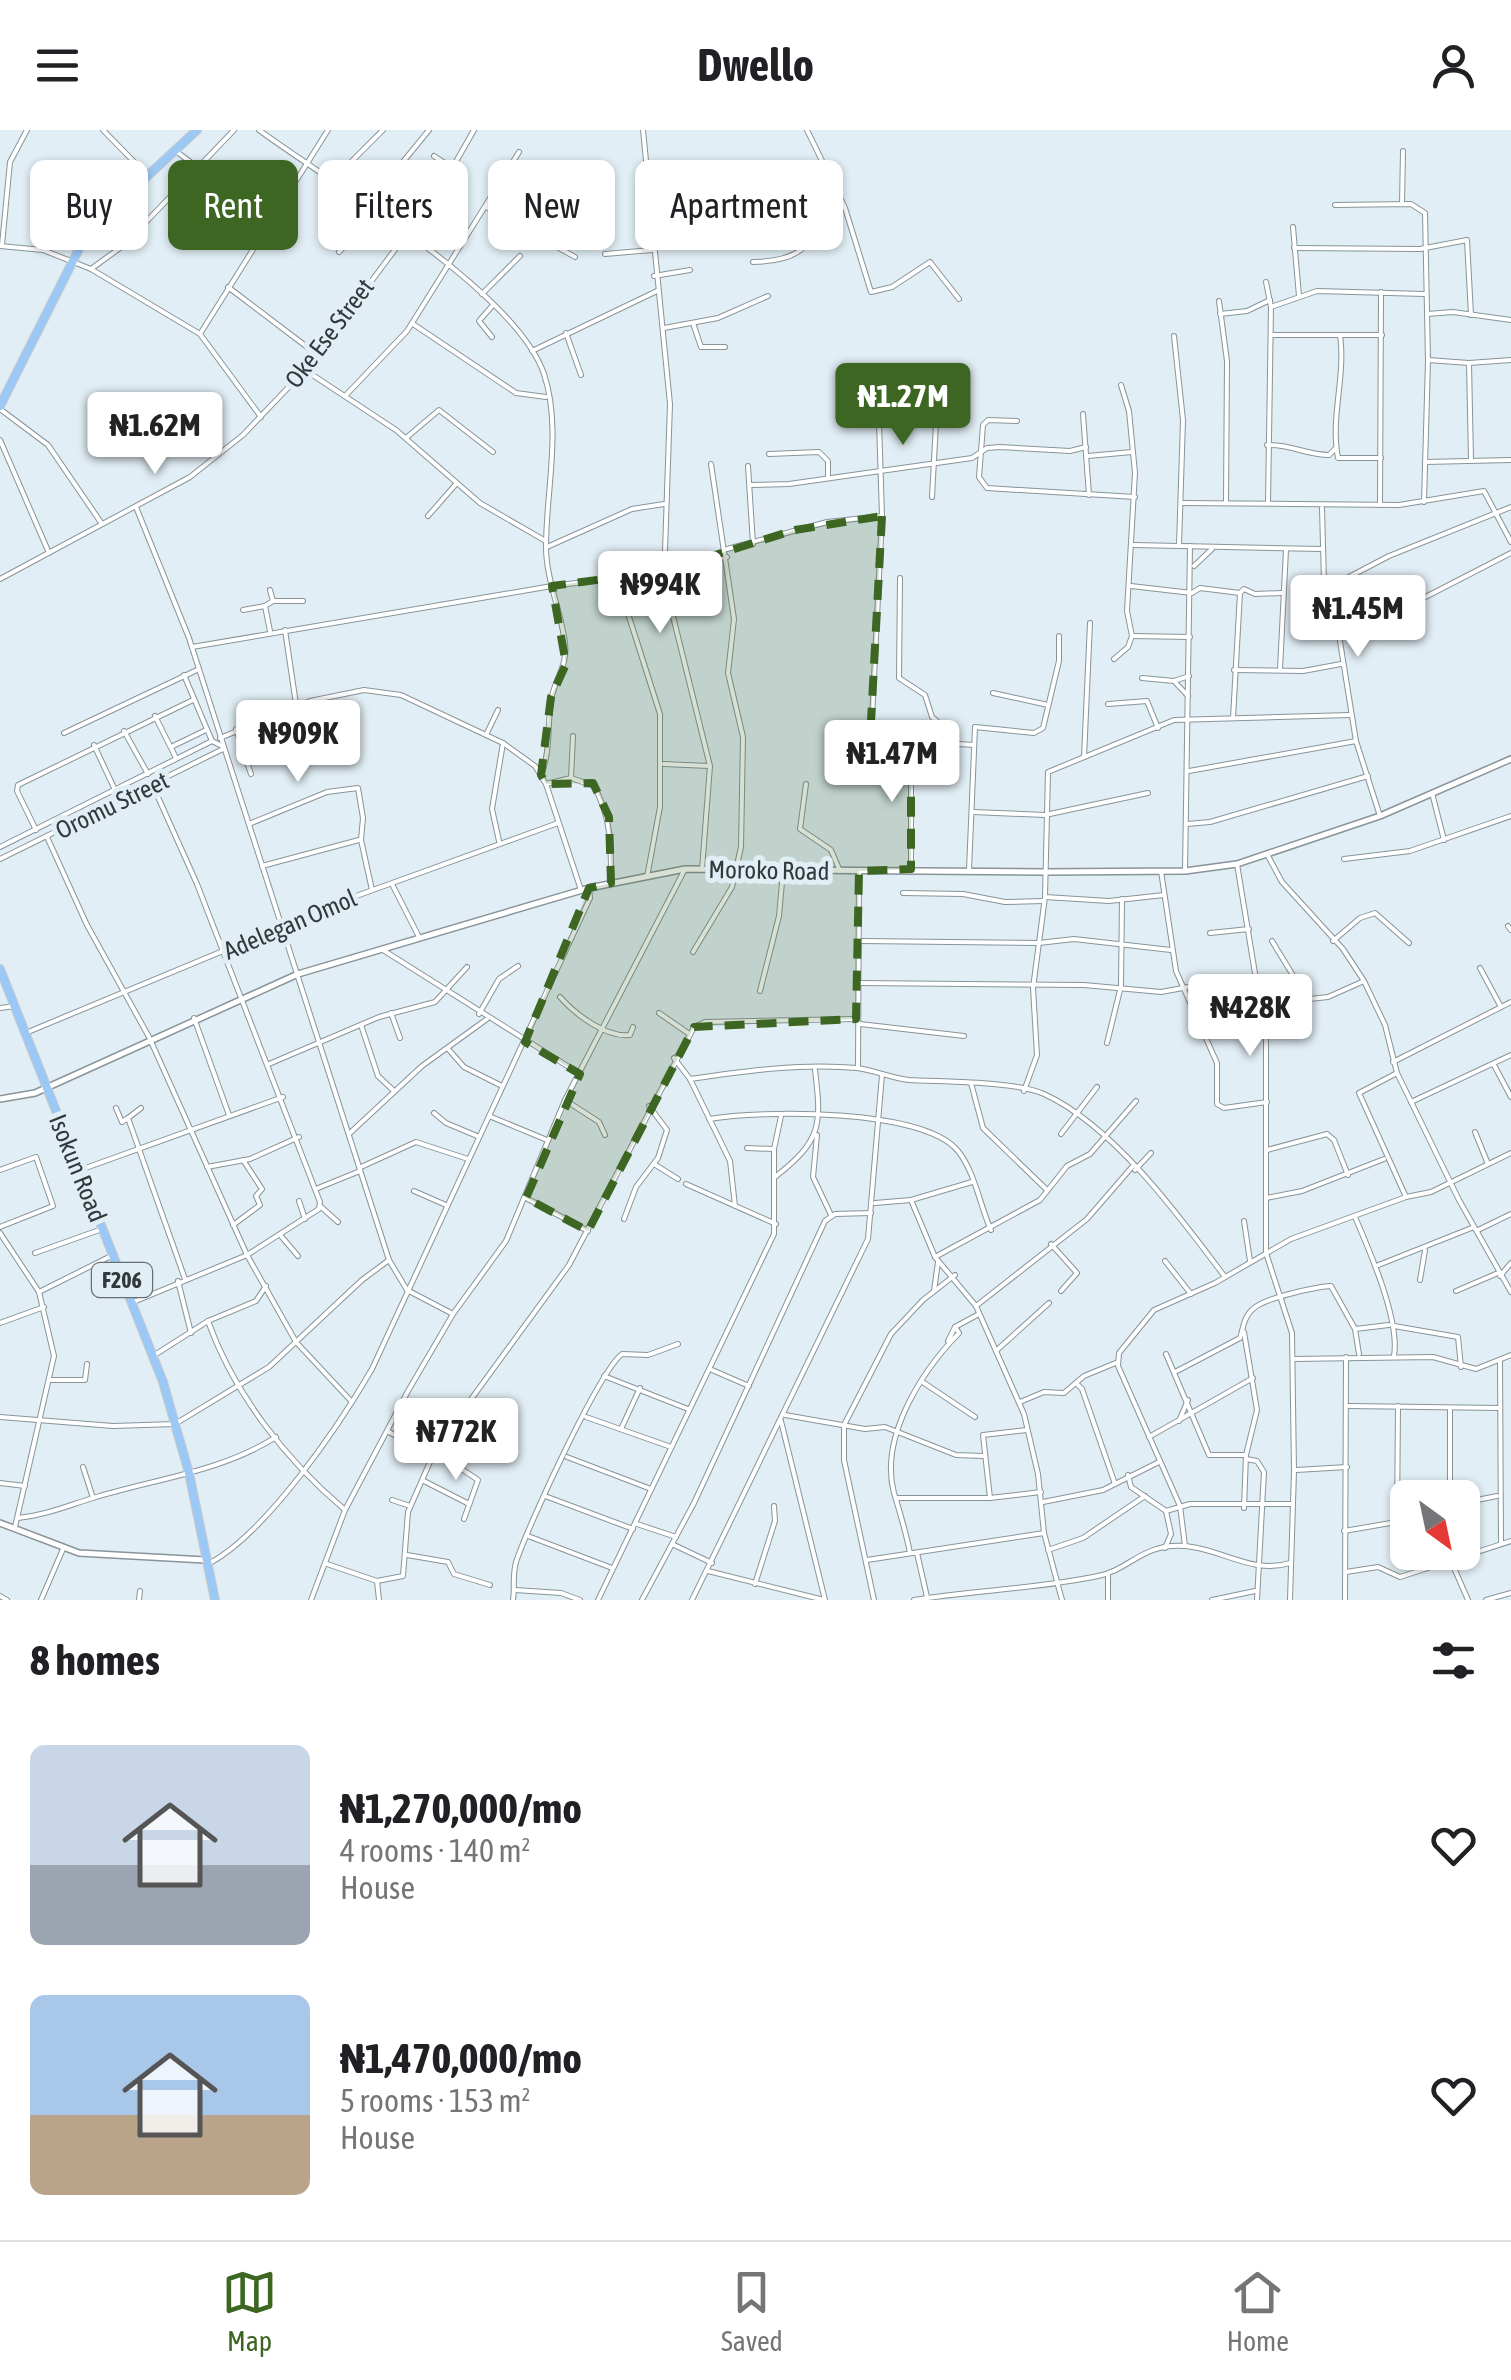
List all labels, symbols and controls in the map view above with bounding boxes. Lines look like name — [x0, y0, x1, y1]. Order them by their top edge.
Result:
icon: menu — [30, 38, 85, 93]
icon: person — [1426, 38, 1481, 93]
text: Dwello — [697, 39, 814, 91]
chip: Buy — [30, 160, 148, 250]
chip: Rent — [168, 160, 298, 250]
chip: Filters — [318, 160, 468, 250]
chip: New — [488, 160, 615, 250]
chip: Apartment — [635, 160, 843, 250]
street label: Oke Ese Street — [279, 273, 379, 393]
pin: ₦1.27M — [822, 363, 984, 448]
text: ₦1.27M — [857, 377, 949, 414]
pin: ₦1.62M — [74, 392, 236, 477]
text: ₦1.62M — [109, 406, 201, 443]
pin: ₦994K — [590, 551, 730, 636]
text: ₦994K — [620, 565, 700, 602]
pin: ₦1.45M — [1277, 575, 1439, 660]
text: ₦1.45M — [1312, 589, 1404, 626]
pin: ₦909K — [228, 700, 368, 785]
text: ₦909K — [258, 714, 338, 751]
pin: ₦1.47M — [811, 720, 973, 805]
text: ₦1.47M — [846, 734, 938, 771]
street label: Oromu Street — [51, 766, 173, 844]
street label: Moroko Road — [708, 855, 830, 885]
street label: Adelegan Omol — [219, 883, 361, 965]
pin: ₦428K — [1180, 974, 1320, 1059]
text: ₦428K — [1210, 988, 1290, 1025]
street label: Isokun Road — [44, 1110, 112, 1226]
road number: F206 — [92, 1263, 152, 1297]
pin: ₦772K — [386, 1398, 526, 1483]
text: ₦772K — [416, 1412, 496, 1449]
north arrow — [1390, 1480, 1480, 1570]
map controls — [1390, 1480, 1480, 1570]
icon: filters — [1426, 1633, 1481, 1688]
text: 8 homes — [30, 1636, 160, 1684]
text: ₦1,270,000/mo — [340, 1784, 582, 1832]
icon: home — [110, 1785, 230, 1905]
icon: heart — [1426, 1818, 1481, 1873]
text: 4 rooms · 140 m² — [340, 1832, 530, 1869]
text: House — [340, 1869, 415, 1906]
text: ₦1,470,000/mo — [340, 2034, 582, 2082]
icon: home — [110, 2035, 230, 2155]
icon: heart — [1426, 2068, 1481, 2123]
text: 5 rooms · 153 m² — [340, 2082, 530, 2119]
text: House — [340, 2119, 415, 2156]
tab: Map — [222, 2265, 277, 2357]
tab: Saved — [721, 2265, 783, 2357]
tab: Home — [1227, 2265, 1289, 2357]

